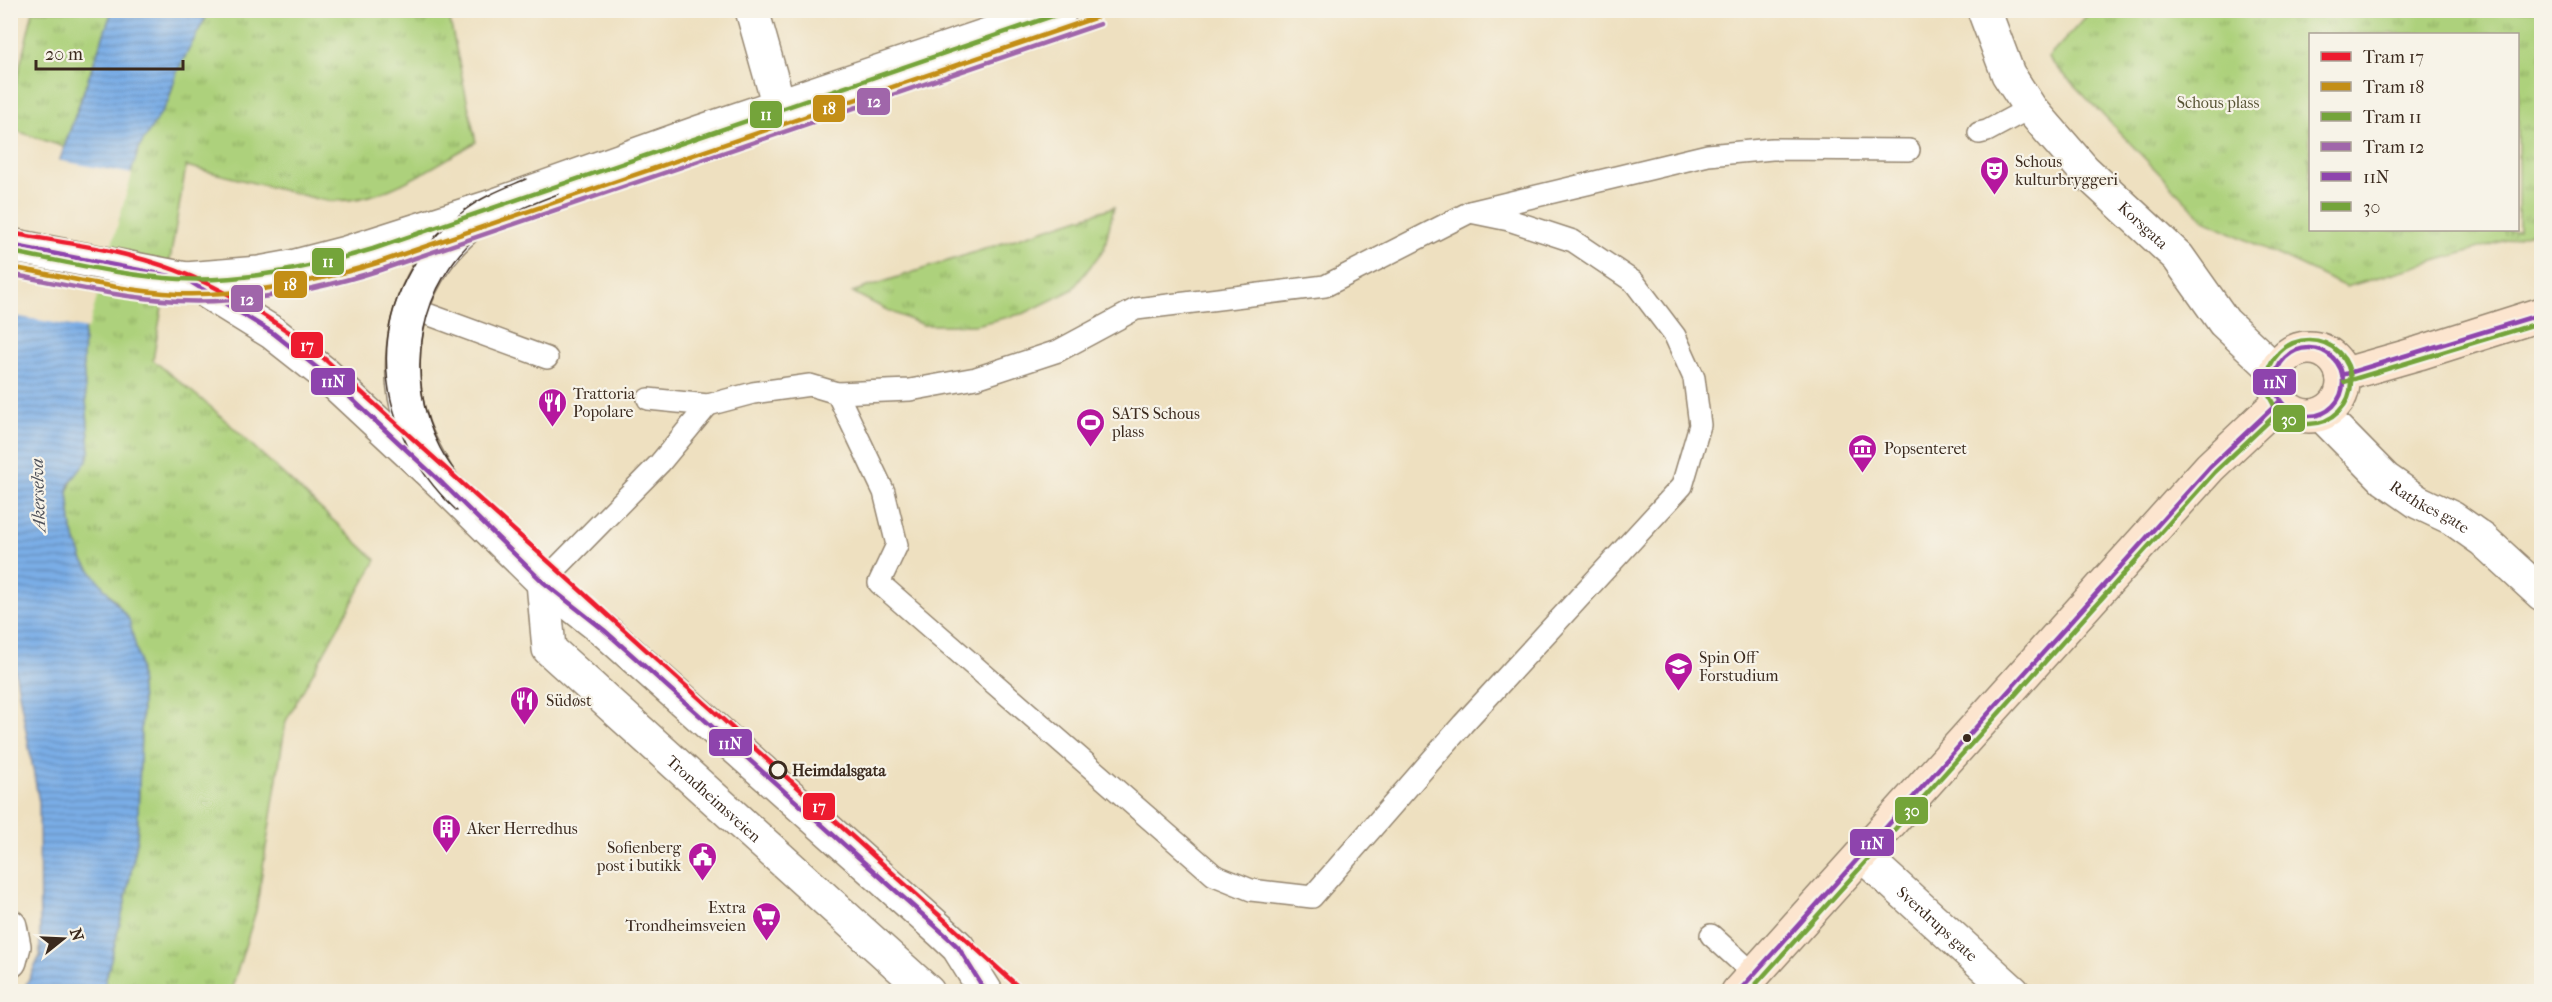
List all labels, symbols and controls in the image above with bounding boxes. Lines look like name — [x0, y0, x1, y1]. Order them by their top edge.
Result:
scale bar — [36, 33, 183, 71]
legend — [2309, 33, 2519, 231]
text: 20 m — [45, 44, 83, 65]
text: Tram 17 — [2363, 47, 2424, 68]
text: Tram 18 — [2363, 77, 2424, 98]
line badge: 12 — [856, 87, 891, 116]
text: 12 — [867, 92, 881, 111]
park label: Schous plass — [2177, 93, 2259, 112]
line badge: 18 — [812, 94, 846, 123]
text: 18 — [822, 99, 836, 118]
line badge: 11 — [749, 100, 783, 129]
text: 11 — [760, 105, 772, 124]
text: Tram 11 — [2363, 107, 2422, 128]
text: Tram 12 — [2363, 137, 2424, 158]
place label: Schous kulturbryggeri — [2015, 152, 2118, 189]
theatre icon: Schous kulturbryggeri — [1978, 154, 2010, 196]
text: 11N — [2363, 167, 2390, 188]
text: 30 — [2363, 197, 2380, 218]
street label: Korsgata — [2114, 198, 2172, 253]
line badge: 11 — [311, 247, 345, 276]
text: 11 — [322, 252, 334, 271]
line badge: 18 — [273, 270, 308, 299]
text: 18 — [283, 275, 297, 294]
line badge: 12 — [230, 284, 264, 313]
text: 12 — [240, 290, 254, 309]
line badge: 17 — [290, 331, 324, 359]
text: 17 — [300, 336, 314, 355]
line badge: 11N — [310, 367, 356, 396]
line badge: 11N — [2252, 368, 2297, 396]
text: 11N — [321, 372, 346, 391]
text: 11N — [2263, 373, 2288, 392]
place label: Trattoria Popolare — [573, 384, 636, 421]
restaurant icon: Trattoria Popolare — [536, 386, 568, 428]
place label: SATS Schous plass — [1111, 404, 1200, 441]
line badge: 30 — [2272, 404, 2306, 433]
sports icon: SATS Schous plass — [1075, 406, 1107, 448]
text: 30 — [2281, 410, 2297, 430]
museum icon: Popsenteret — [1847, 432, 1879, 474]
place label: Popsenteret — [1884, 439, 1967, 458]
water label: Akerselva — [27, 458, 50, 534]
street label: Rathkes gate — [2386, 476, 2473, 537]
place label: Spin Off Forstudium — [1699, 648, 1779, 685]
school or university icon: Spin Off Forstudium — [1662, 650, 1694, 692]
restaurant icon: Südøst — [509, 684, 541, 726]
place label: Südøst — [546, 691, 592, 710]
line badge: 11N — [708, 728, 753, 757]
unlabelled marker — [1961, 732, 1973, 744]
text: 11N — [718, 734, 743, 753]
street label: Trondheimsveien — [663, 751, 765, 847]
marker: Heimdalsgata — [769, 761, 787, 779]
place label: Heimdalsgata — [792, 761, 886, 781]
line badge: 17 — [802, 792, 836, 821]
line badge: 30 — [1894, 796, 1929, 825]
text: 17 — [812, 797, 826, 816]
text: 30 — [1904, 801, 1920, 821]
building icon: Aker Herredhus — [430, 812, 462, 854]
place label: Aker Herredhus — [466, 819, 578, 838]
line badge: 11N — [1849, 828, 1895, 857]
text: 11N — [1860, 834, 1885, 853]
place label: Sofienberg post i butikk — [596, 838, 682, 875]
public building icon: Sofienberg post i butikk — [686, 840, 718, 882]
street label: Sverdrups gate — [1893, 882, 1982, 965]
place label: Extra Trondheimsveien — [625, 898, 747, 935]
supermarket icon: Extra Trondheimsveien — [751, 900, 783, 942]
north arrow — [33, 909, 93, 969]
text: N — [66, 926, 88, 944]

